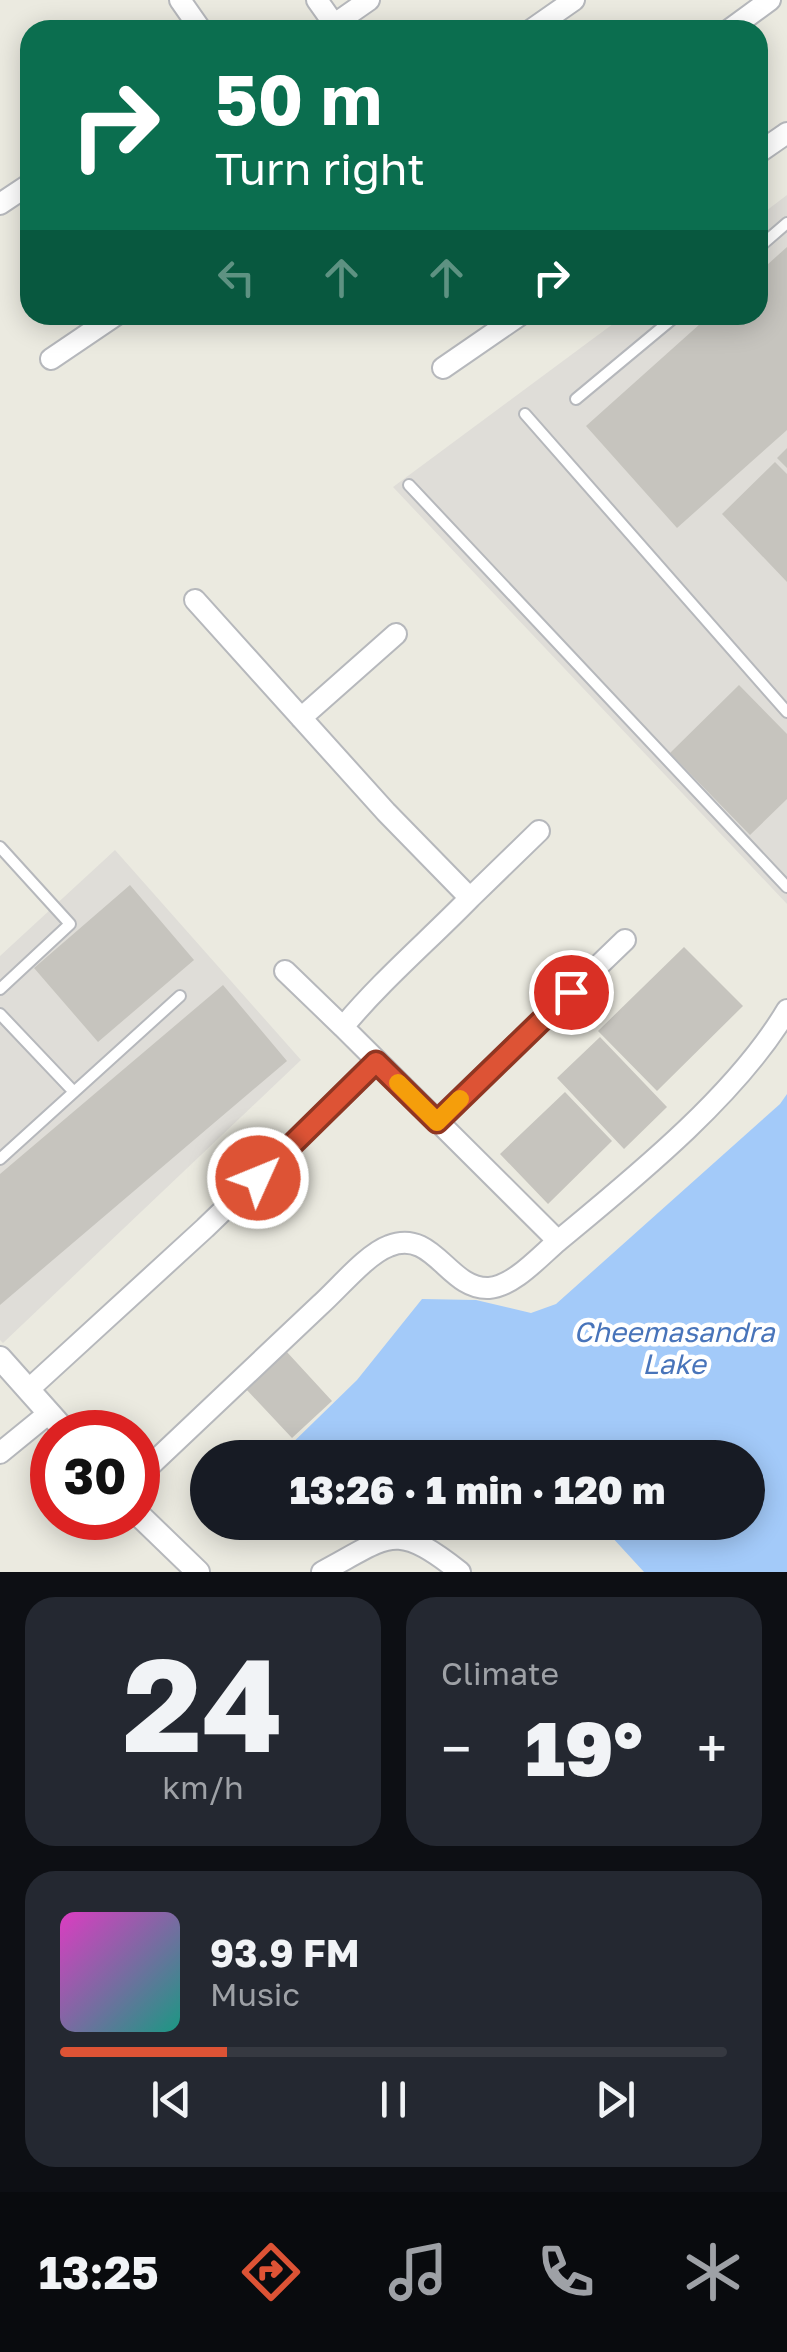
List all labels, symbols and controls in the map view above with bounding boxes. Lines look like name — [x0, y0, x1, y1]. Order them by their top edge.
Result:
text: 50 m — [215, 56, 382, 140]
icon: right — [50, 60, 180, 190]
text: Turn right — [215, 141, 425, 195]
icon: left — [209, 250, 264, 305]
icon: ahead — [314, 250, 369, 305]
icon: ahead — [419, 250, 474, 305]
icon: right — [524, 250, 579, 305]
pin — [529, 950, 614, 1035]
icon: arrive — [544, 965, 599, 1020]
position arrow — [206, 1126, 310, 1230]
water label: Cheemasandra Lake — [574, 1315, 776, 1380]
speed limit sign: 30 — [30, 1410, 160, 1540]
text: 13:26 · 1 min · 120 m — [290, 1467, 665, 1512]
text: 24 — [123, 1625, 283, 1781]
text: Climate — [441, 1654, 559, 1692]
text: 19° — [525, 1702, 643, 1793]
text: − — [441, 1715, 471, 1781]
text: + — [697, 1715, 727, 1781]
text: km/h — [162, 1768, 244, 1806]
text: 93.9 FM — [210, 1930, 360, 1975]
text: Music — [210, 1975, 300, 2013]
icon: previous — [144, 2072, 199, 2127]
icon: pause — [366, 2072, 421, 2127]
icon: next — [588, 2072, 643, 2127]
icon: directions — [236, 2237, 306, 2307]
icon: music — [383, 2237, 453, 2307]
icon: phone — [531, 2237, 601, 2307]
icon: climate — [678, 2237, 748, 2307]
text: 13:25 — [39, 2245, 159, 2299]

